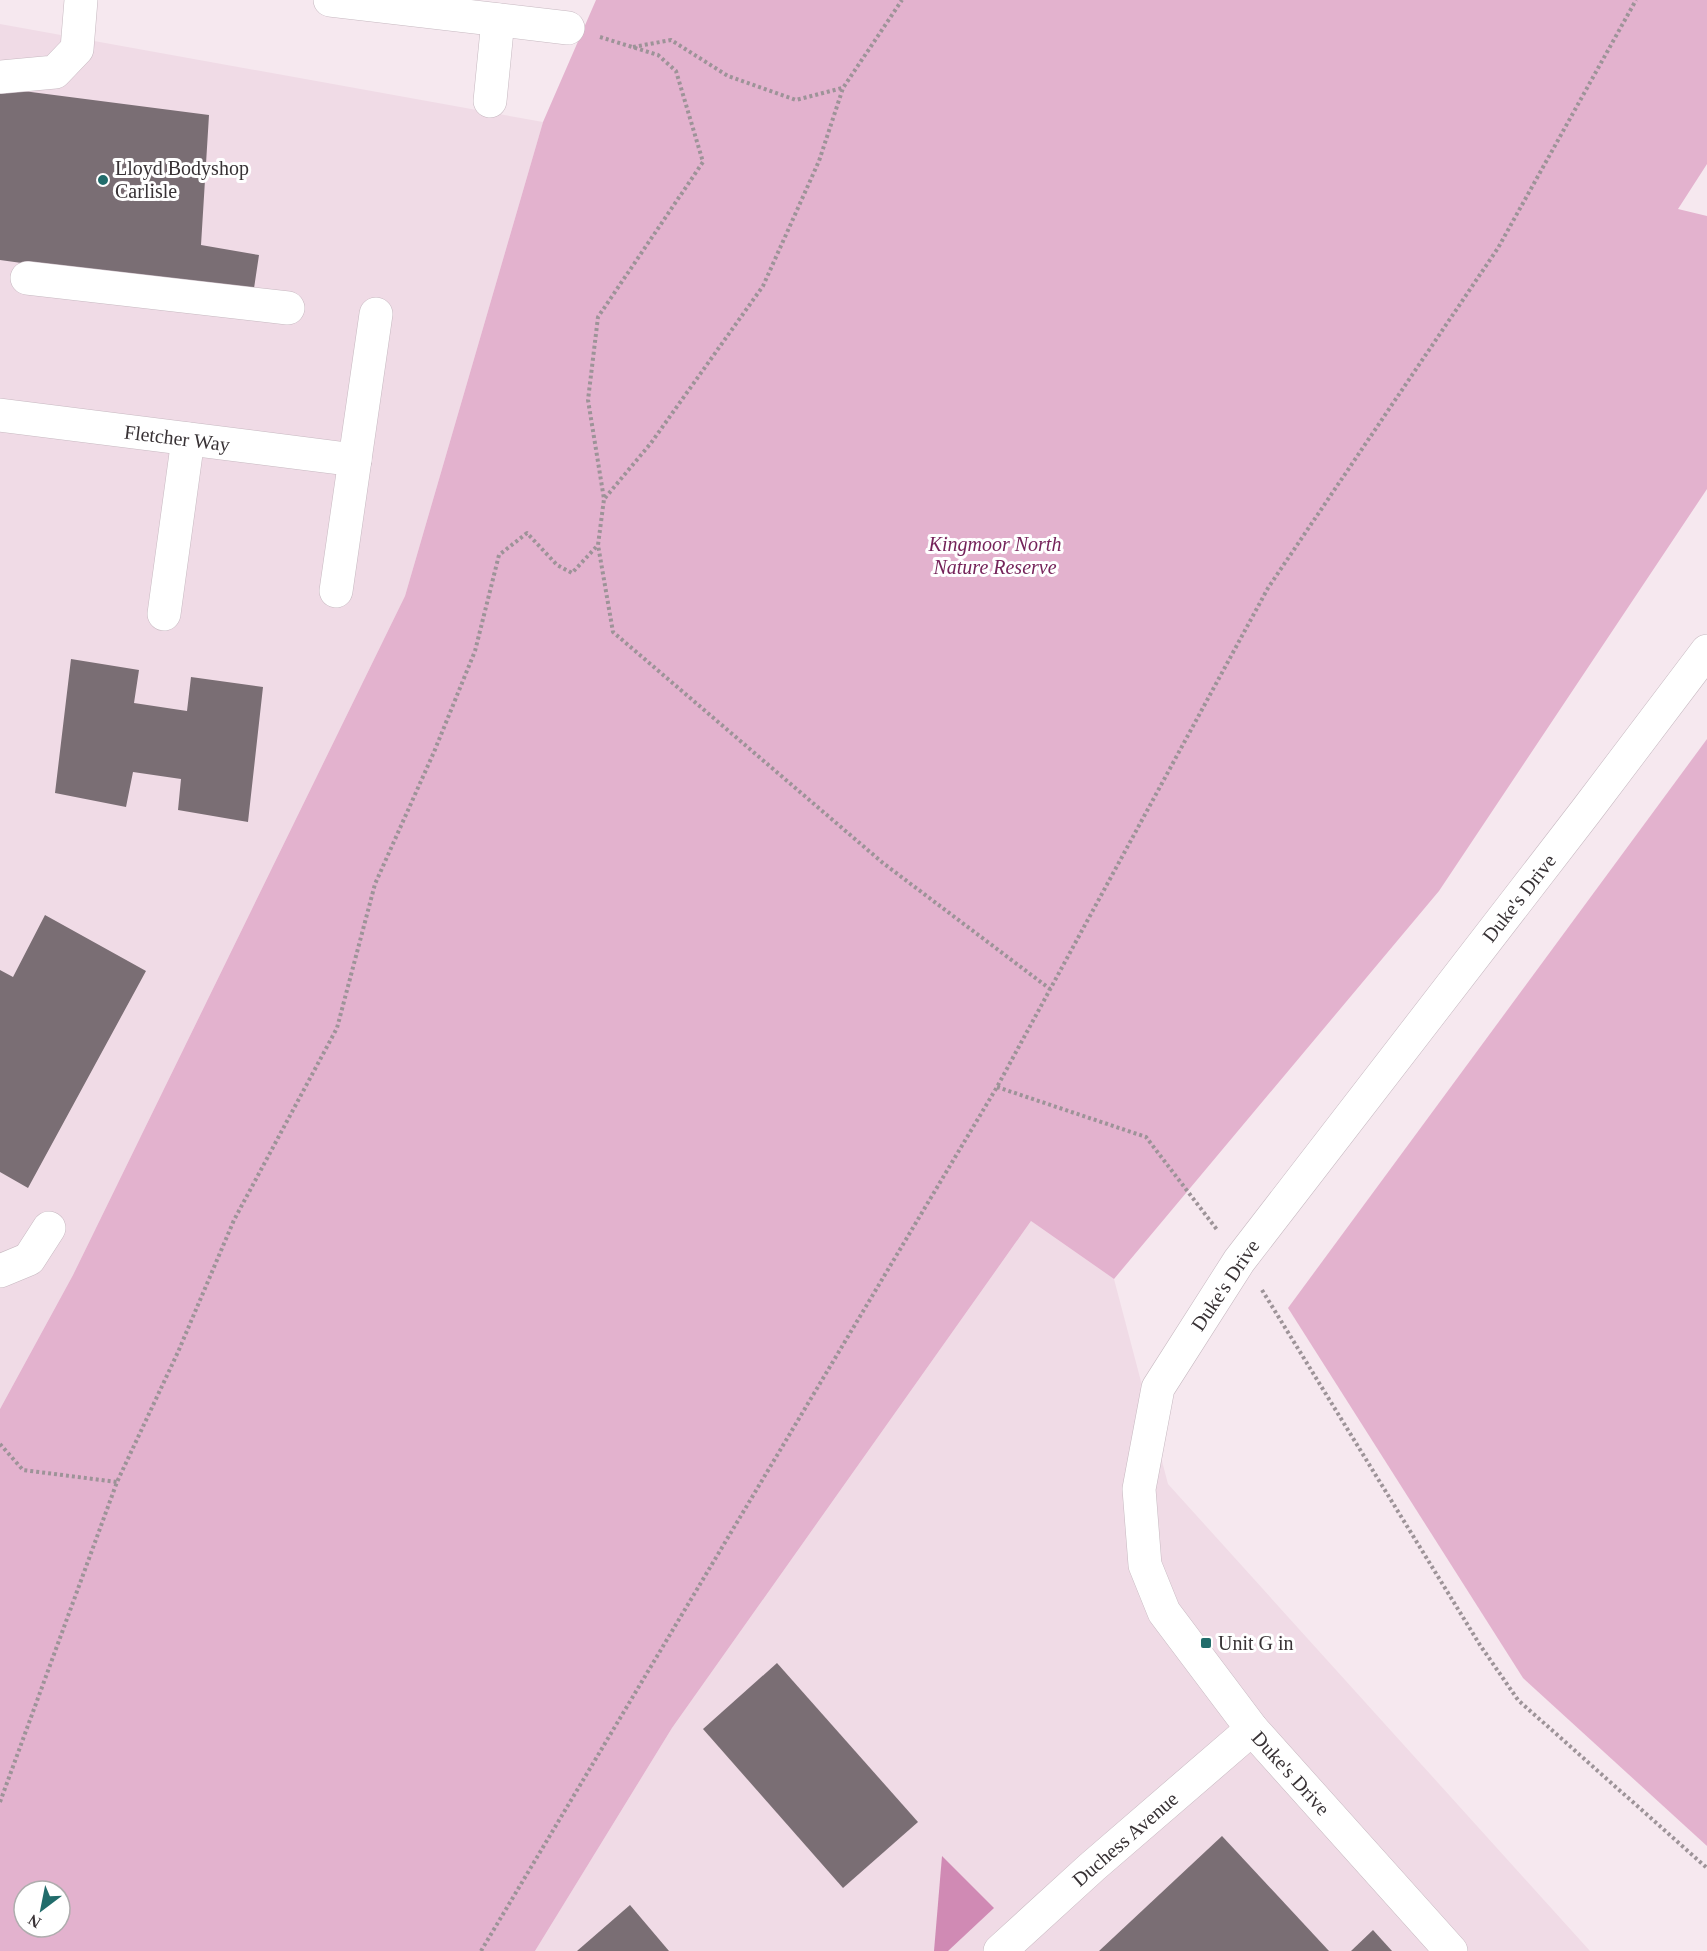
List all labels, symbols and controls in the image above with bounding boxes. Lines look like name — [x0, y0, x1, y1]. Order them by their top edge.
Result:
place label: Lloyd Bodyshop Carlisle — [115, 157, 249, 202]
marker: Lloyd Bodyshop Carlisle — [96, 173, 110, 187]
street label: Fletcher Way — [123, 421, 231, 456]
park label: Kingmoor North Nature Reserve — [928, 533, 1061, 578]
street label: Duke's Drive — [1478, 850, 1560, 946]
street label: Duke's Drive — [1186, 1235, 1264, 1335]
place label: Unit G in — [1218, 1632, 1294, 1654]
marker: Unit G in — [1199, 1636, 1213, 1650]
street label: Duke's Drive — [1248, 1727, 1334, 1820]
street label: Duchess Avenue — [1068, 1787, 1182, 1891]
north arrow — [12, 1879, 72, 1939]
text: N — [25, 1911, 44, 1932]

